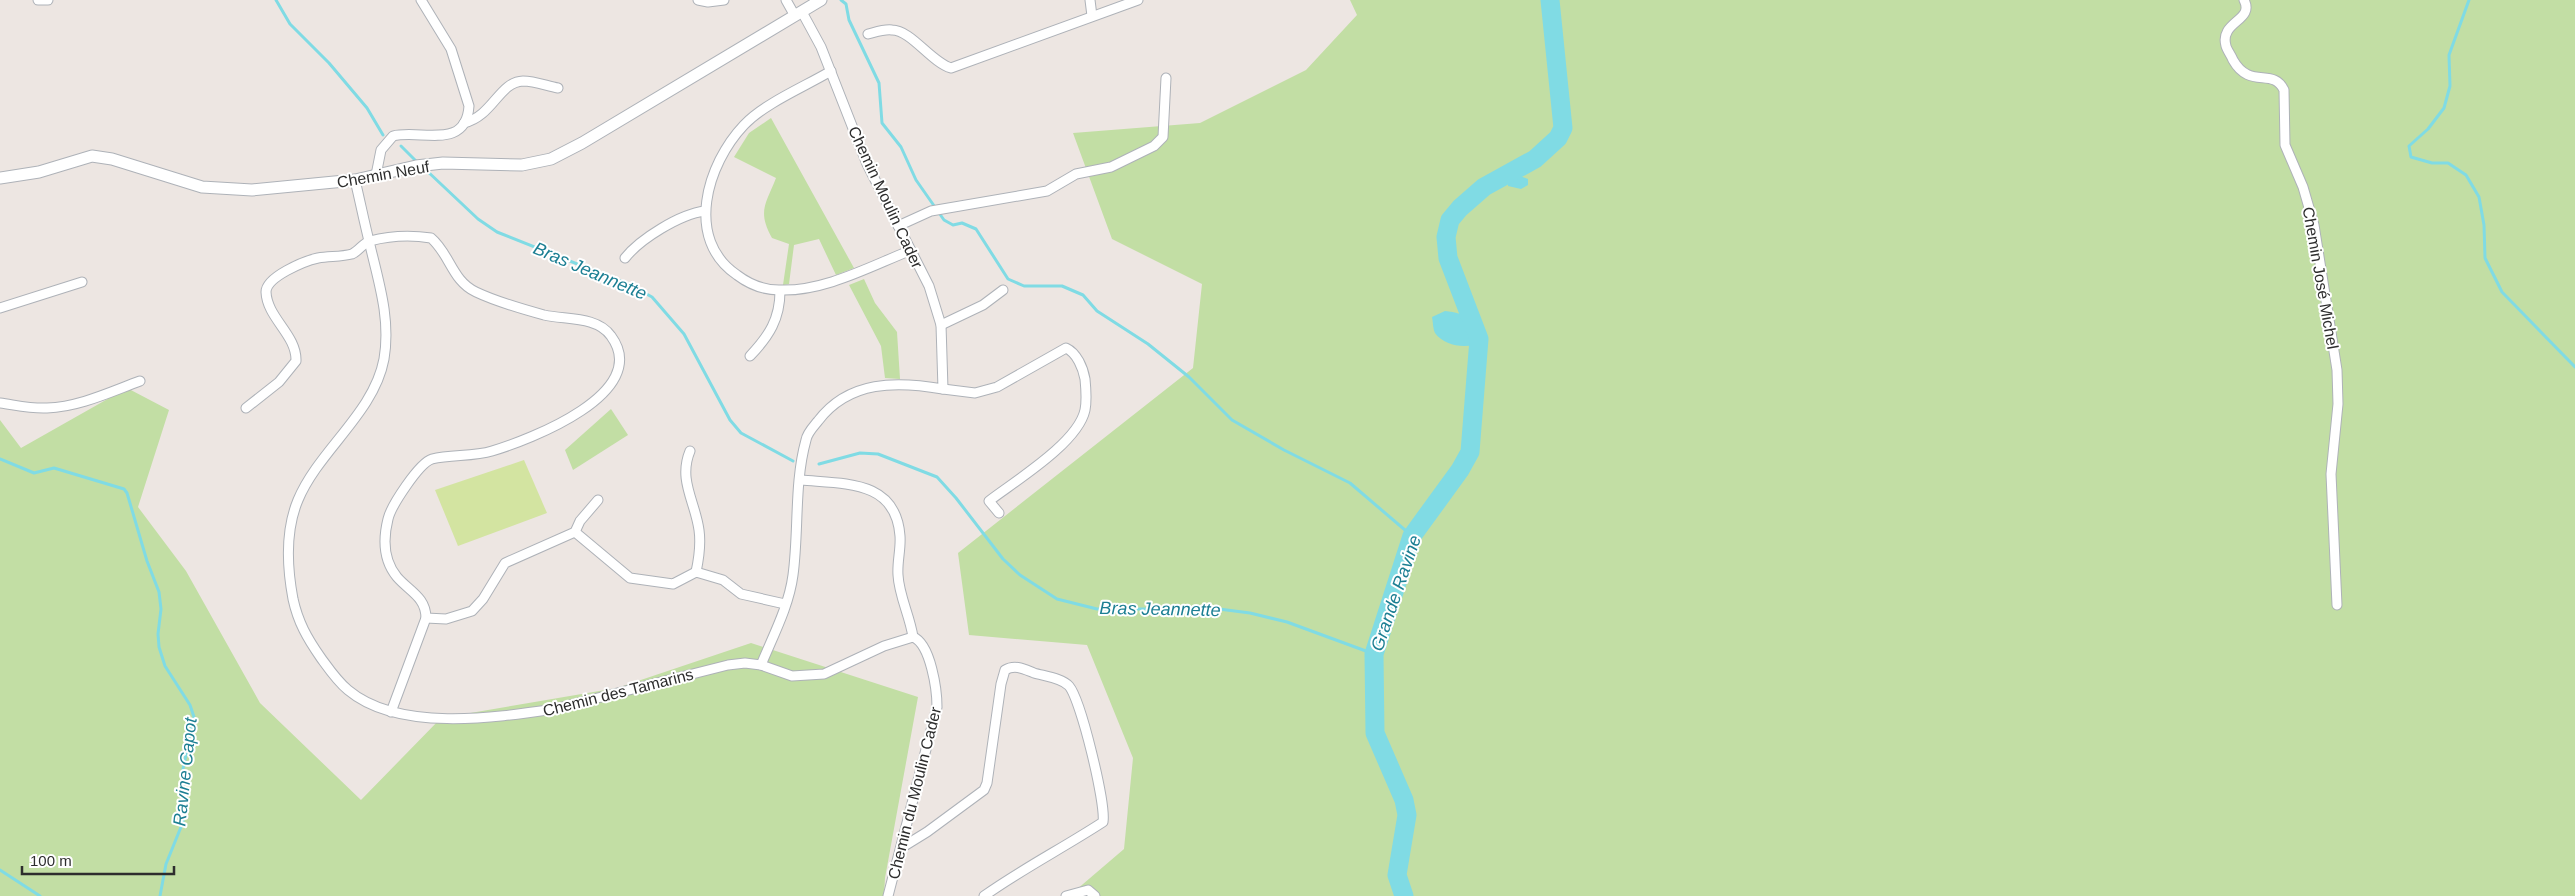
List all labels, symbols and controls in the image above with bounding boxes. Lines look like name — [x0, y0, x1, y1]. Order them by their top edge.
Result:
street label: Chemin Moulin Cader — [845, 124, 926, 272]
street label: Chemin Neuf — [336, 158, 431, 191]
street label: Chemin José Michel — [2300, 206, 2341, 350]
water label: Bras Jeannette — [530, 238, 650, 304]
water label: Grande Ravine — [1367, 533, 1425, 653]
water label: Bras Jeannette — [1099, 598, 1221, 620]
street label: Chemin des Tamarins — [541, 666, 695, 719]
street label: Chemin du Moulin Cader — [885, 705, 944, 881]
water label: Ravine Capot — [169, 716, 201, 827]
scale bar — [22, 844, 175, 876]
text: 100 m — [30, 852, 72, 869]

